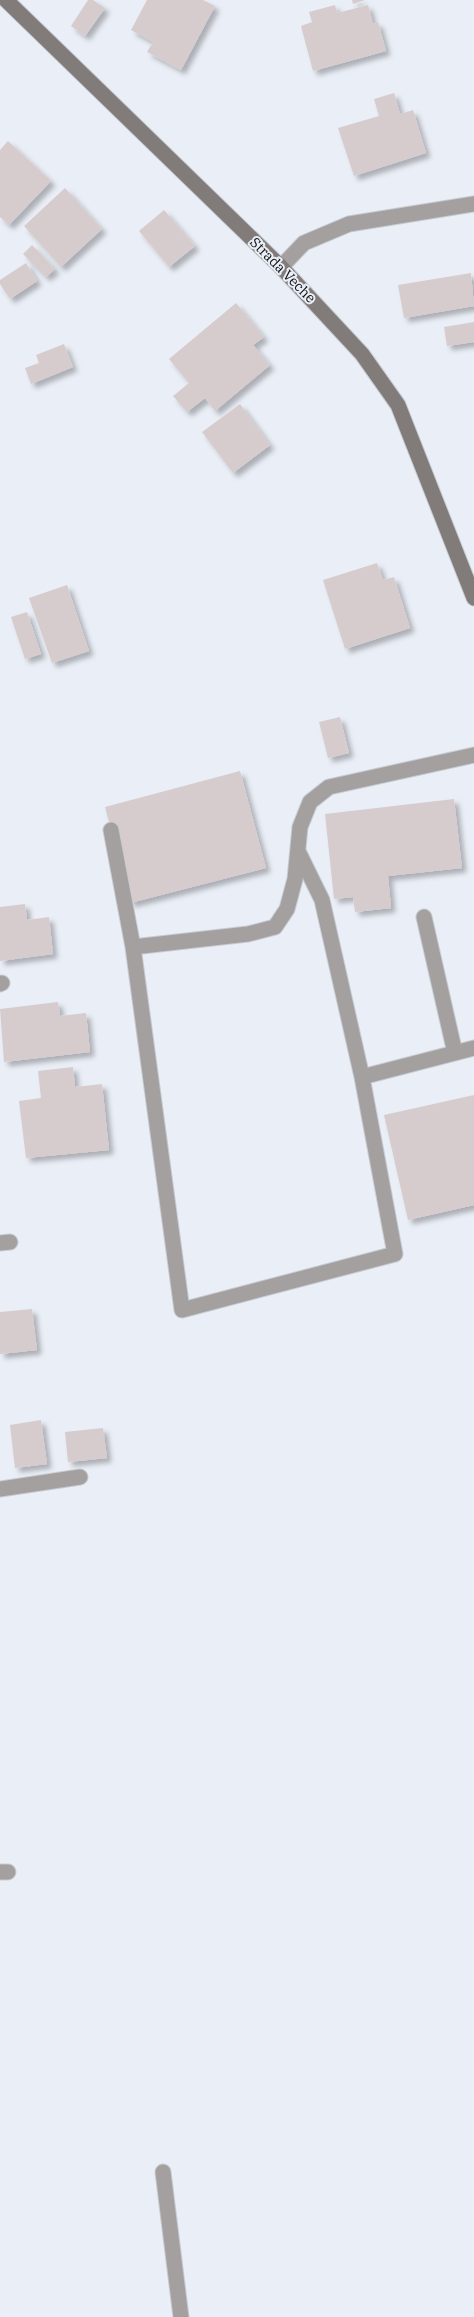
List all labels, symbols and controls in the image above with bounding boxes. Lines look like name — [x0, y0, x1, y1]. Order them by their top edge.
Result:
street label: Strada Veche — [246, 233, 320, 307]

